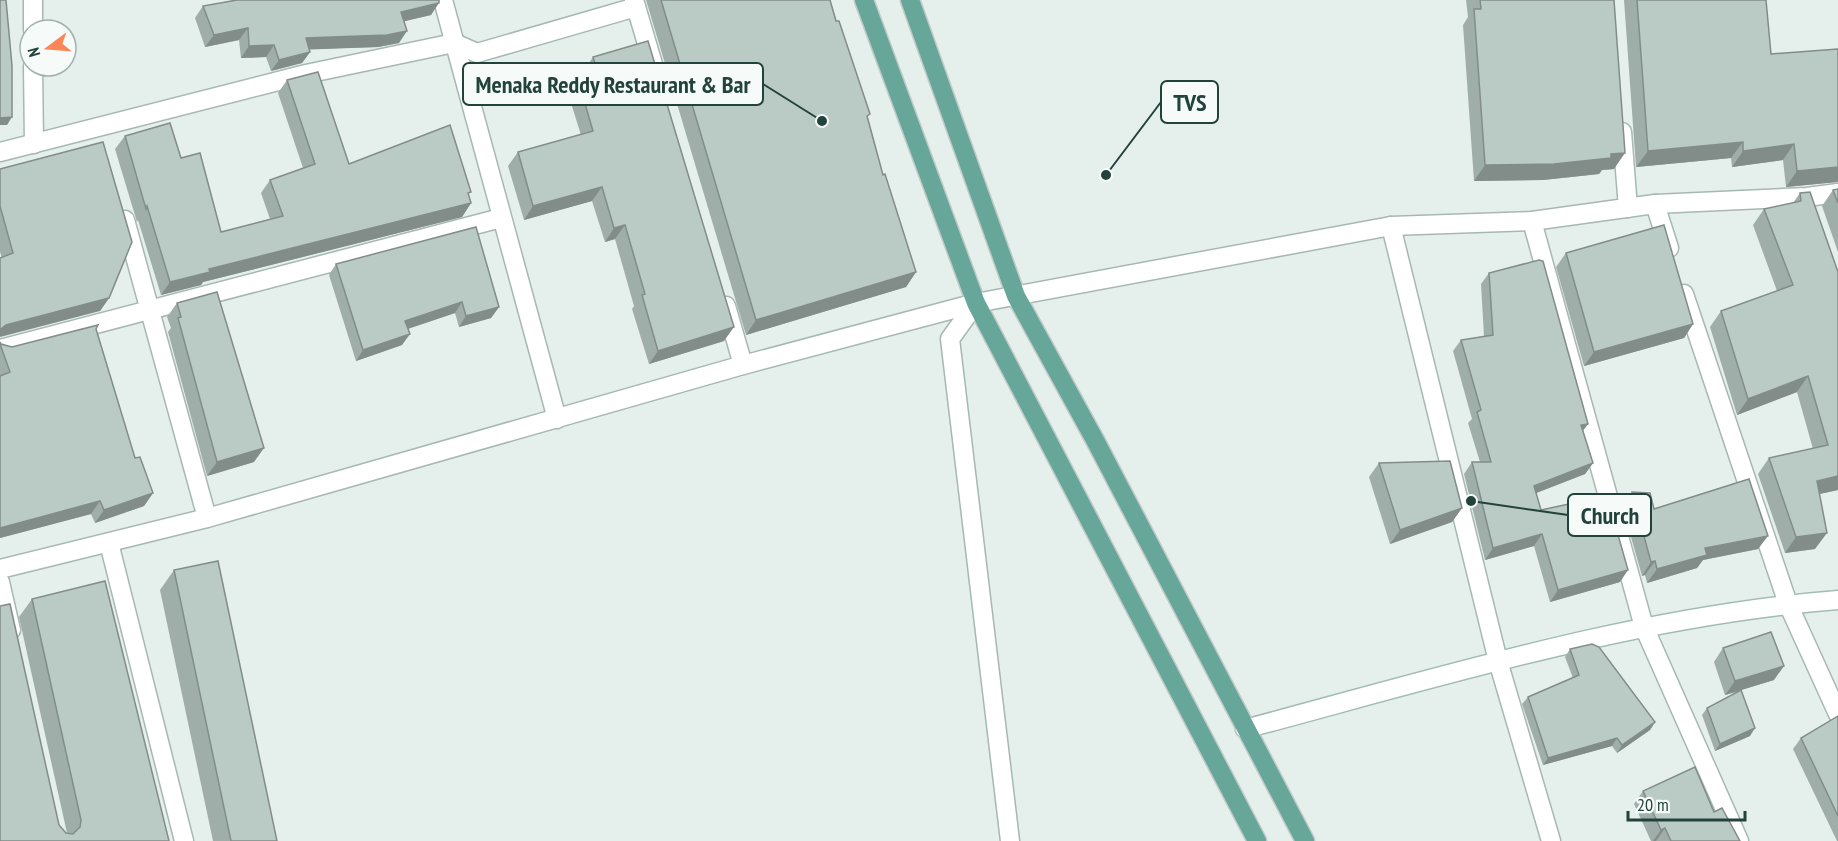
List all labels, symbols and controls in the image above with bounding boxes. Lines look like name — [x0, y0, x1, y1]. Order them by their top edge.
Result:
north arrow — [18, 18, 78, 78]
text: N — [23, 45, 44, 59]
callout: Menaka Reddy Restaurant & Bar — [463, 63, 763, 105]
text: Menaka Reddy Restaurant & Bar — [476, 69, 751, 100]
callout: TVS — [1161, 81, 1218, 123]
text: TVS — [1173, 87, 1207, 118]
callout: Church — [1568, 494, 1651, 536]
text: Church — [1581, 500, 1639, 531]
scale bar — [1628, 784, 1745, 822]
text: 20 m — [1637, 793, 1669, 816]

